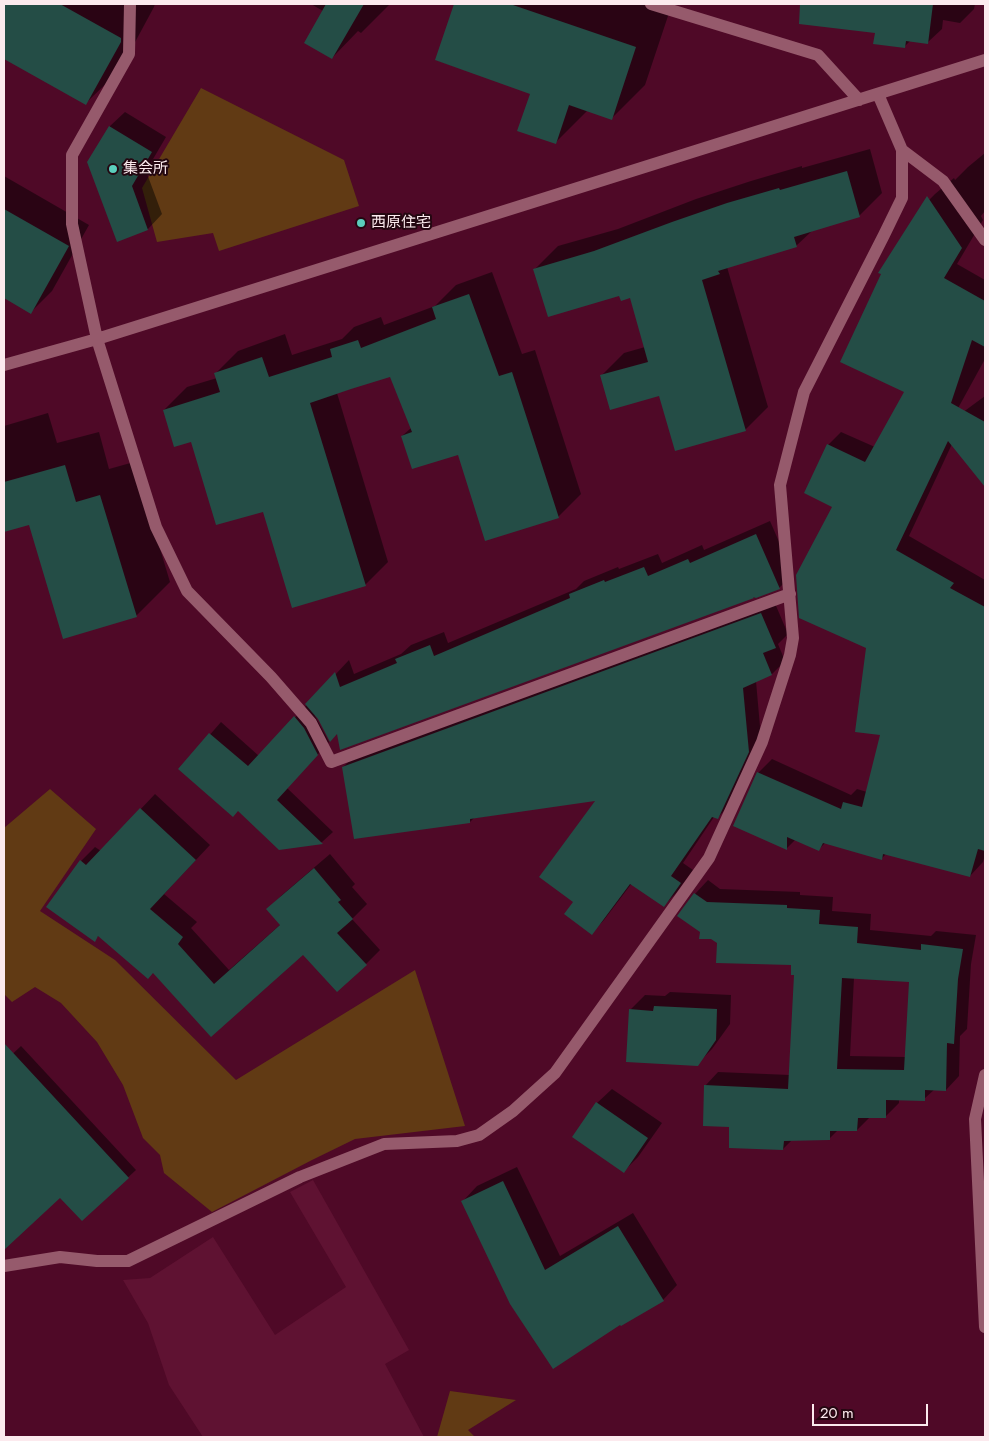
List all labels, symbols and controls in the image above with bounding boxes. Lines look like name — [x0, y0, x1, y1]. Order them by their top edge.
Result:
place label: 集会所 — [123, 160, 168, 178]
marker: 集会所 — [107, 163, 119, 175]
place label: 西原住宅 — [371, 214, 431, 232]
marker: 西原住宅 — [355, 217, 367, 229]
scale bar — [814, 1394, 930, 1426]
text: 20 m — [820, 1402, 854, 1424]

